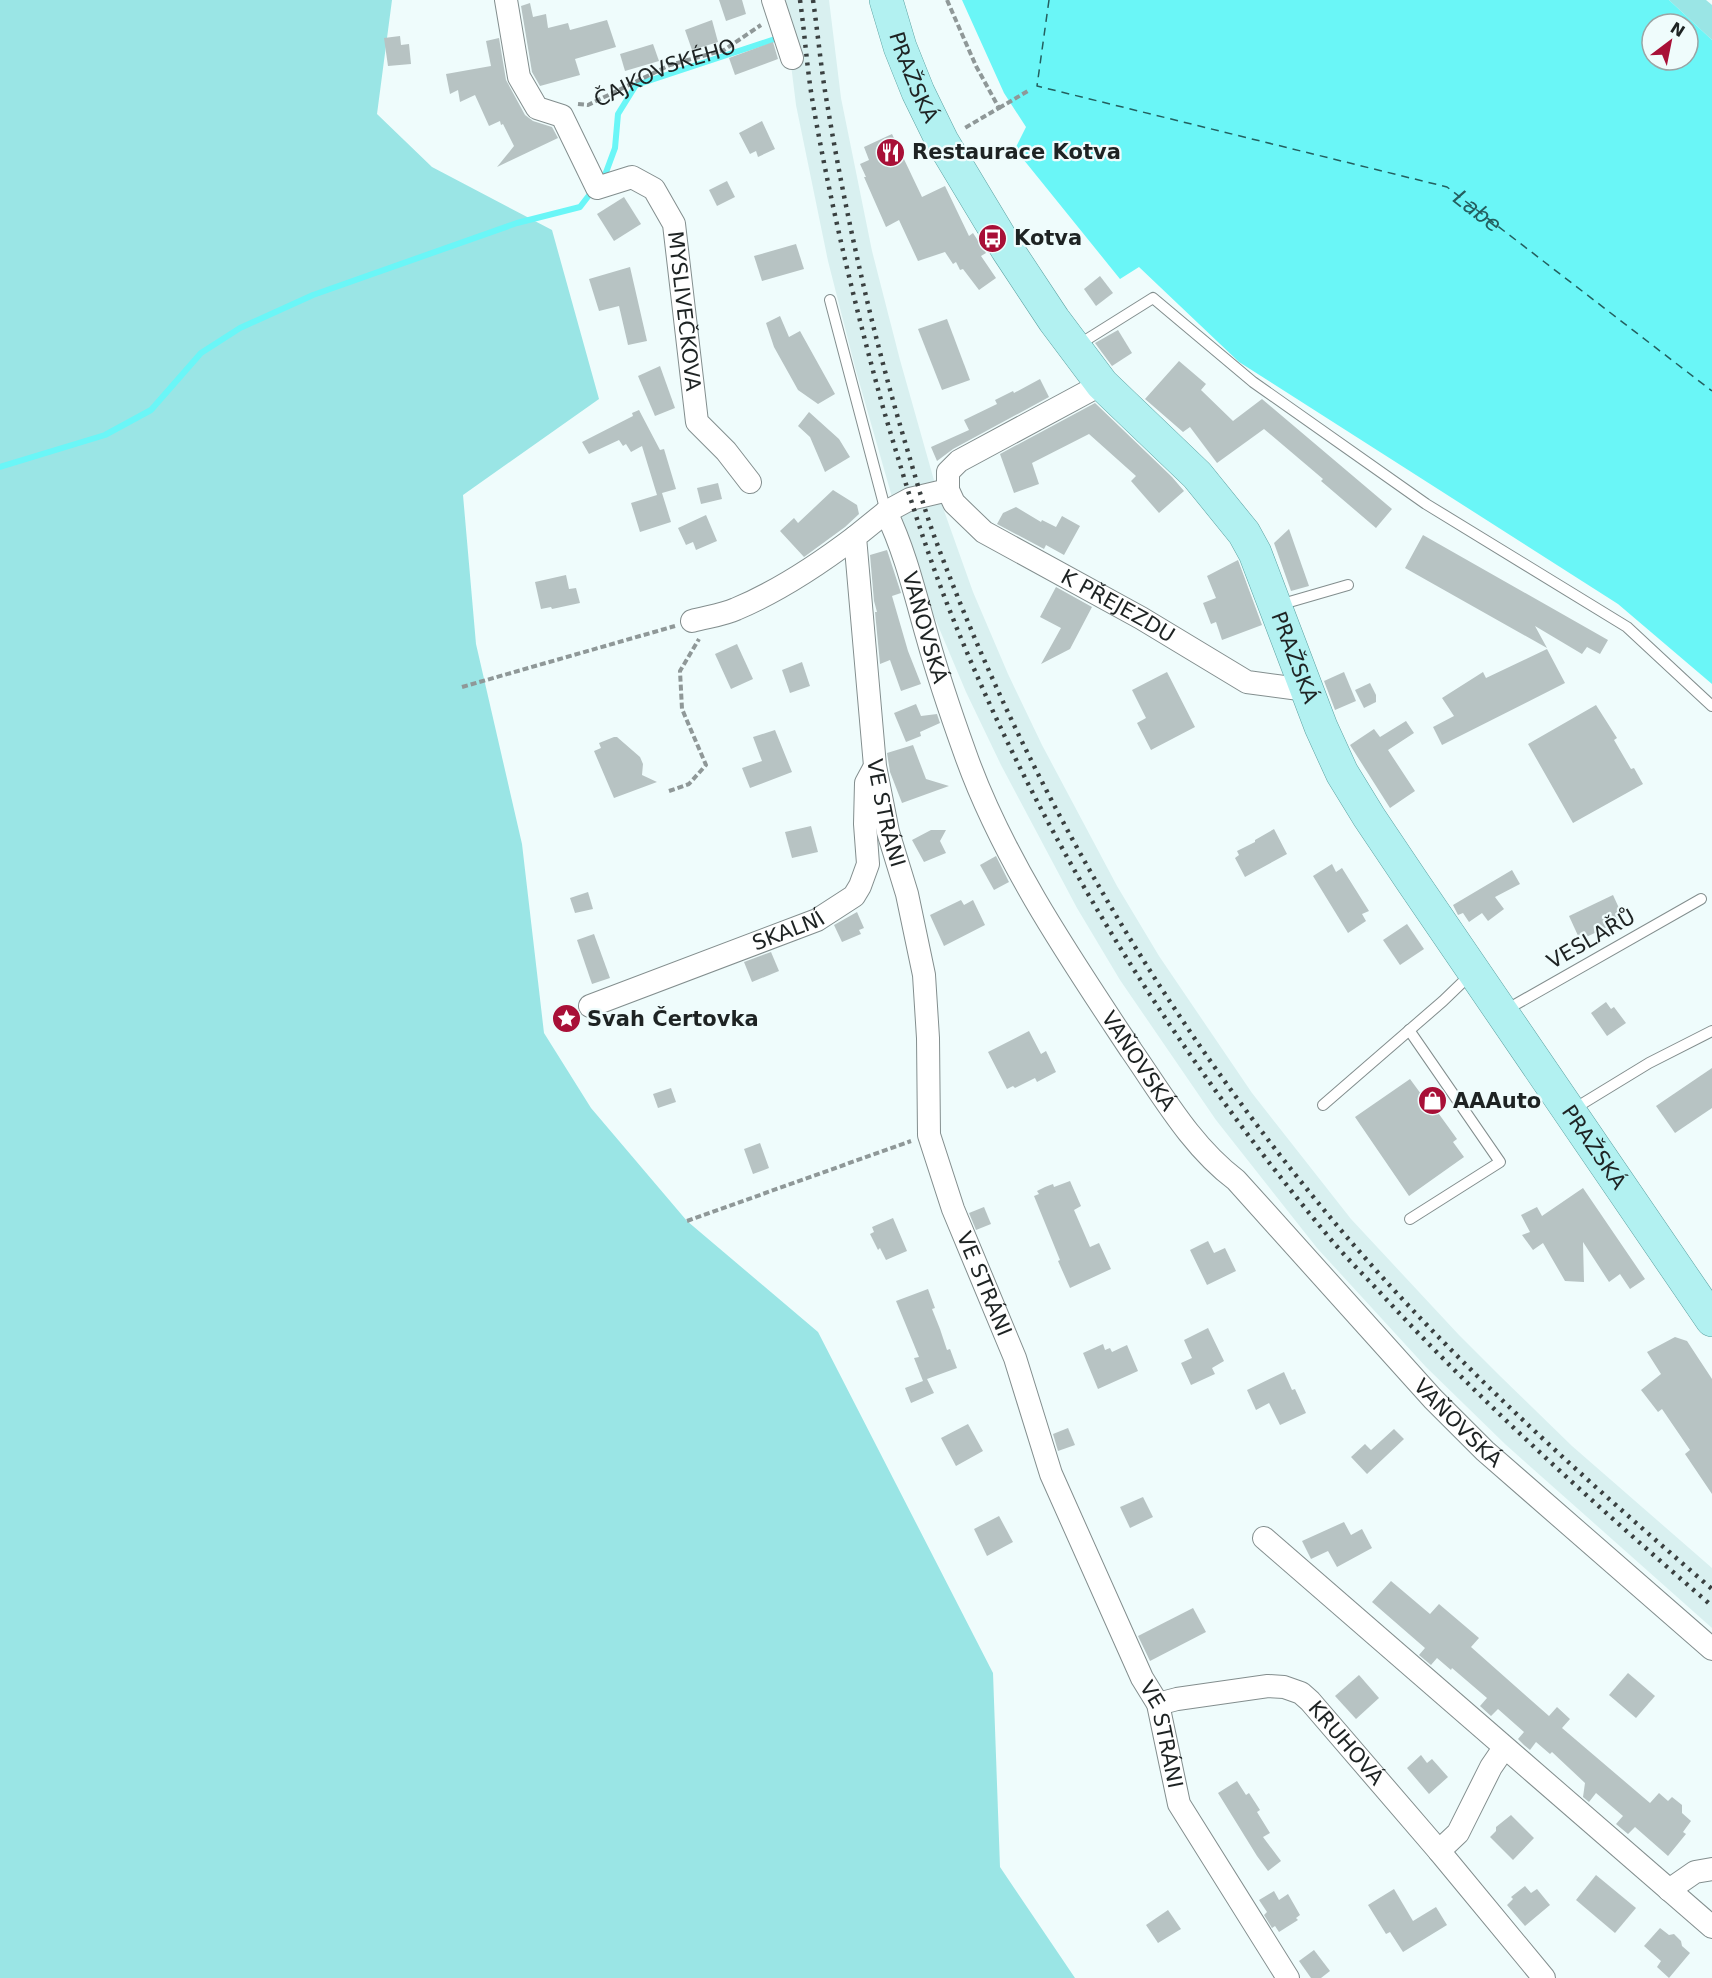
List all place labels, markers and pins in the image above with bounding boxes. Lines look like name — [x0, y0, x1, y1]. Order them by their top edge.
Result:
restaurant icon: Restaurace Kotva — [875, 136, 907, 168]
place label: Restaurace Kotva — [912, 140, 1121, 164]
bus stop icon: Kotva — [977, 222, 1009, 254]
place label: Kotva — [1014, 226, 1082, 250]
place icon: Svah Čertovka — [550, 1003, 582, 1035]
place label: Svah Čertovka — [587, 1006, 759, 1031]
shop icon: AAAuto — [1416, 1085, 1448, 1117]
place label: AAAuto — [1453, 1089, 1541, 1113]

